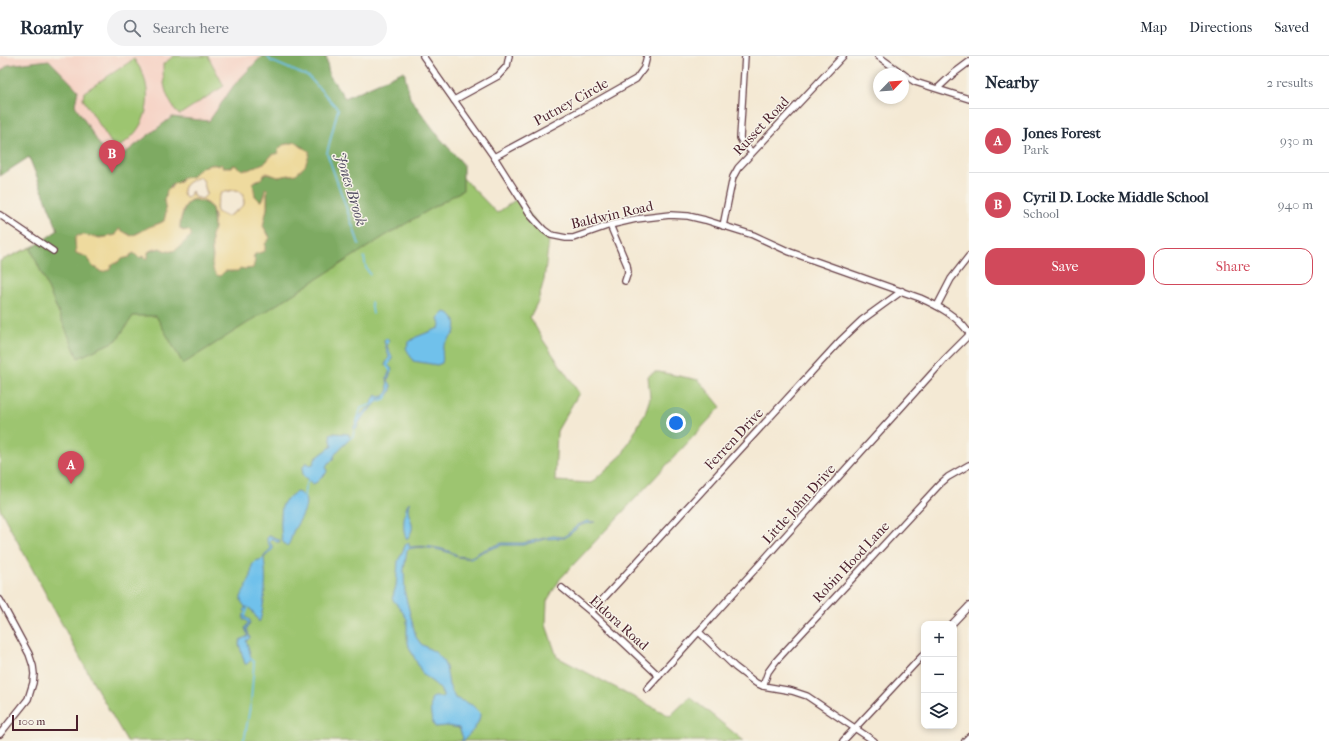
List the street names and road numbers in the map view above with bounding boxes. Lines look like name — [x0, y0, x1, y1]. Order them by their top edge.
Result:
street label: Putney Circle — [531, 74, 611, 129]
street label: Russet Road — [729, 93, 793, 159]
street label: Baldwin Road — [569, 197, 655, 233]
street label: Ferren Drive — [701, 404, 767, 473]
street label: Little John Drive — [759, 461, 839, 547]
street label: Robin Hood Lane — [809, 518, 893, 606]
street label: Eldora Road — [586, 592, 652, 654]

